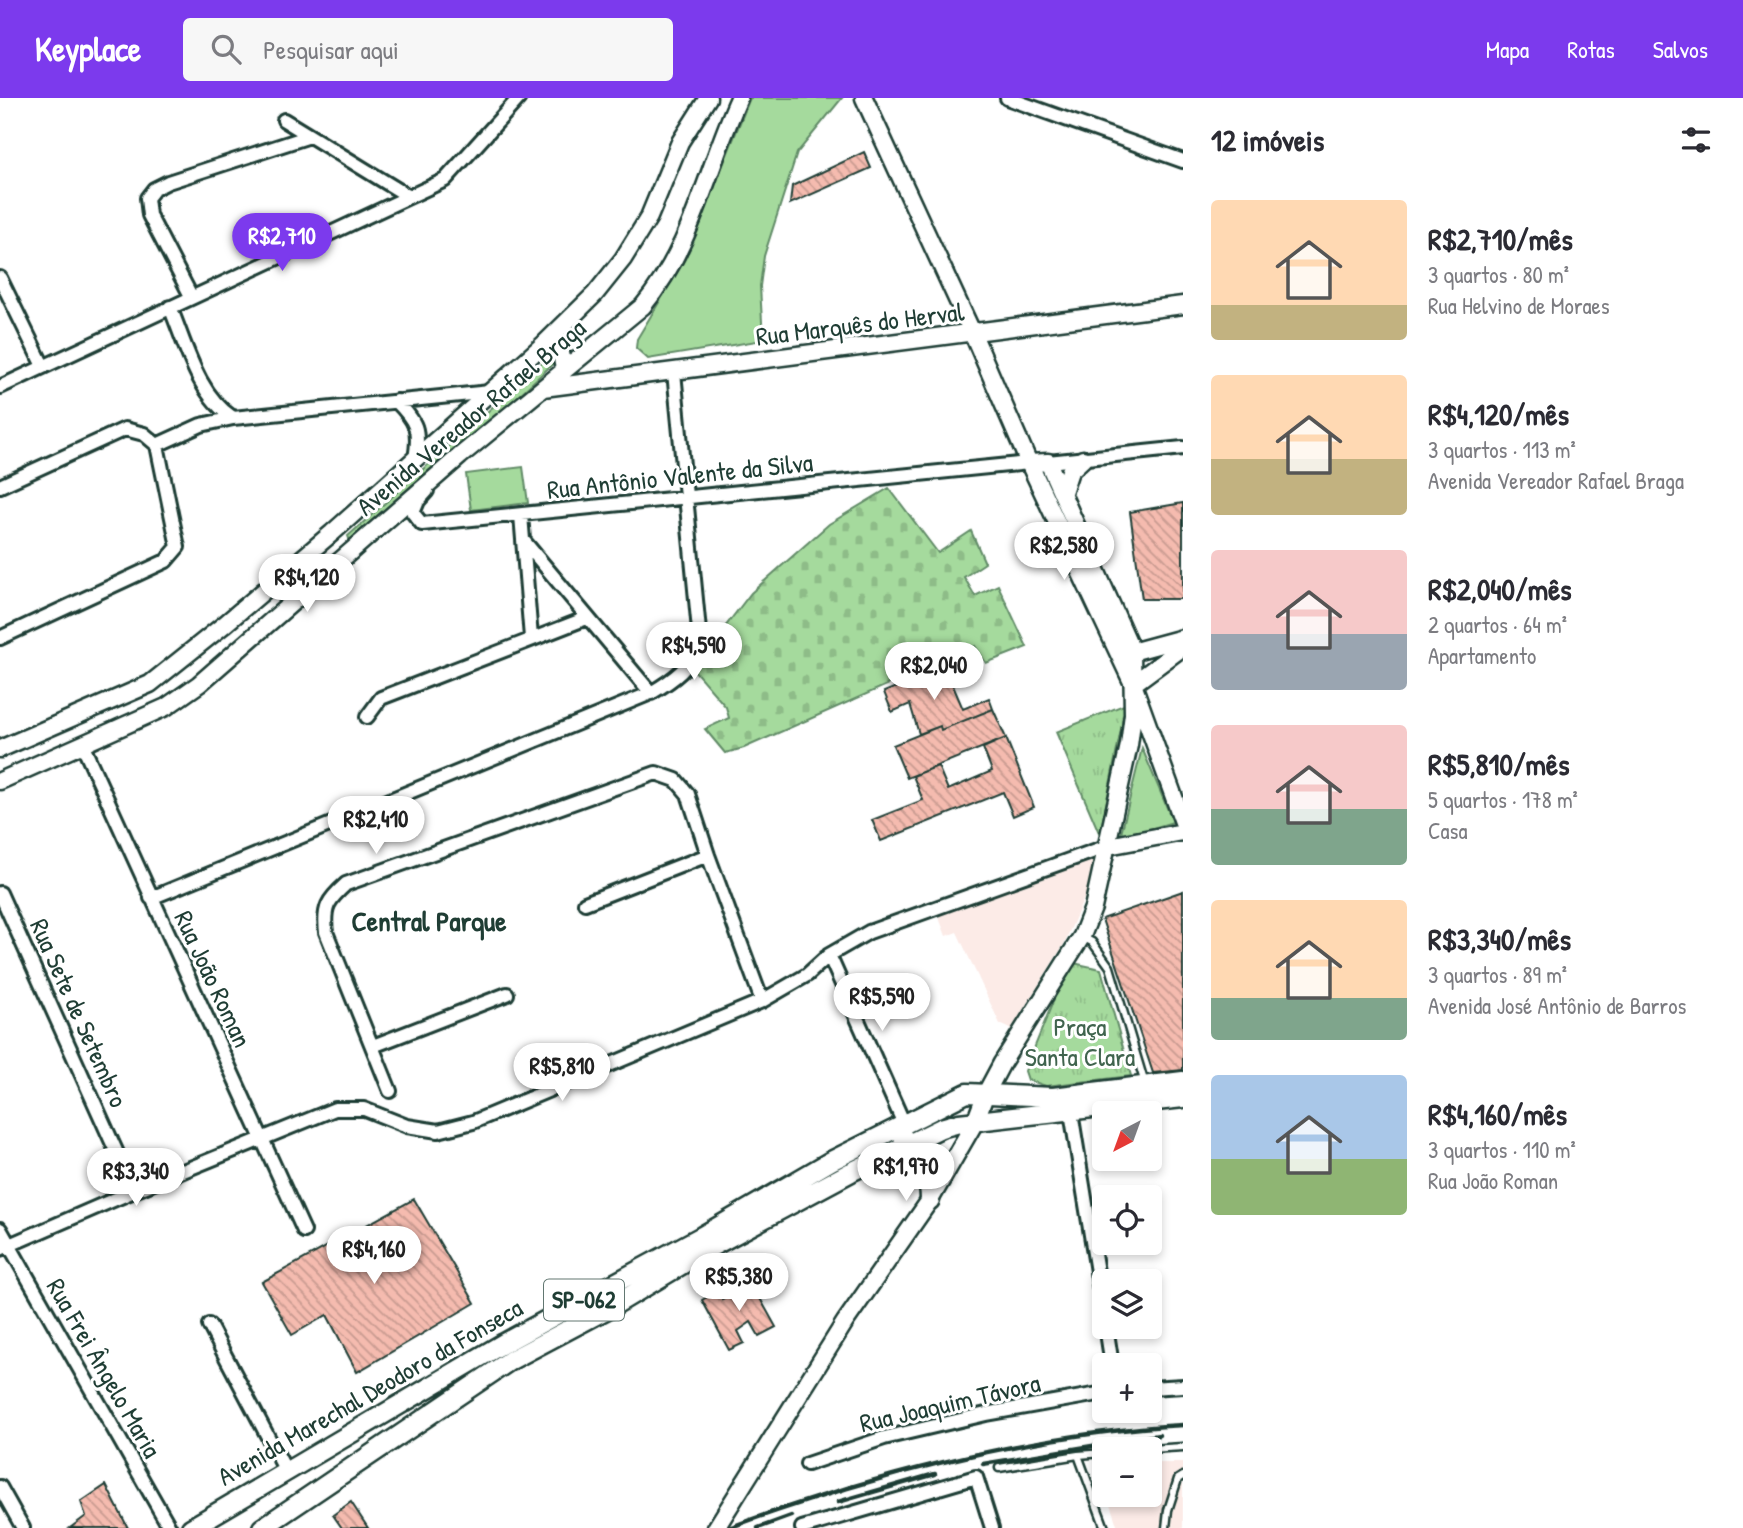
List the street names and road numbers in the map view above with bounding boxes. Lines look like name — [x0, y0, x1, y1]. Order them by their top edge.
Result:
street label: Rua Marquês do Herval — [754, 293, 966, 354]
street label: Avenida Vereador Rafael Braga — [349, 310, 593, 523]
street label: Rua Antônio Valente da Silva — [545, 444, 815, 507]
street label: Rua João Roman — [167, 905, 260, 1053]
street label: Rua Sete de Setembro — [22, 913, 137, 1113]
street label: Rua Frei Ângelo Maria — [39, 1272, 170, 1464]
road number: SP-062 — [544, 1280, 624, 1320]
street label: Avenida Marechal Deodoro da Fonseca — [211, 1290, 529, 1493]
street label: Rua Joaquim Távora — [856, 1365, 1043, 1440]

